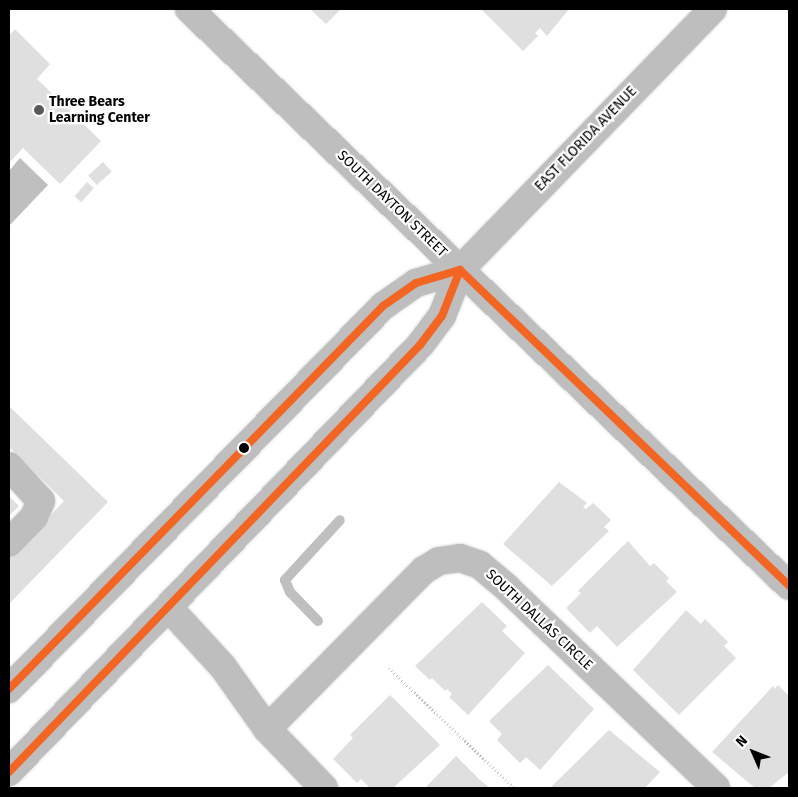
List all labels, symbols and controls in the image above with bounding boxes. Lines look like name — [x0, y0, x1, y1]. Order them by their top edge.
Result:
street label: EAST FLORIDA AVENUE — [532, 83, 640, 195]
place label: Three Bears Learning Center — [49, 94, 150, 126]
marker: Three Bears Learning Center — [33, 104, 45, 116]
street label: SOUTH DAYTON STREET — [334, 147, 450, 261]
unlabelled marker — [239, 443, 249, 453]
street label: SOUTH DALLAS CIRCLE — [482, 566, 596, 674]
north arrow — [728, 727, 778, 777]
text: N — [733, 732, 751, 750]

